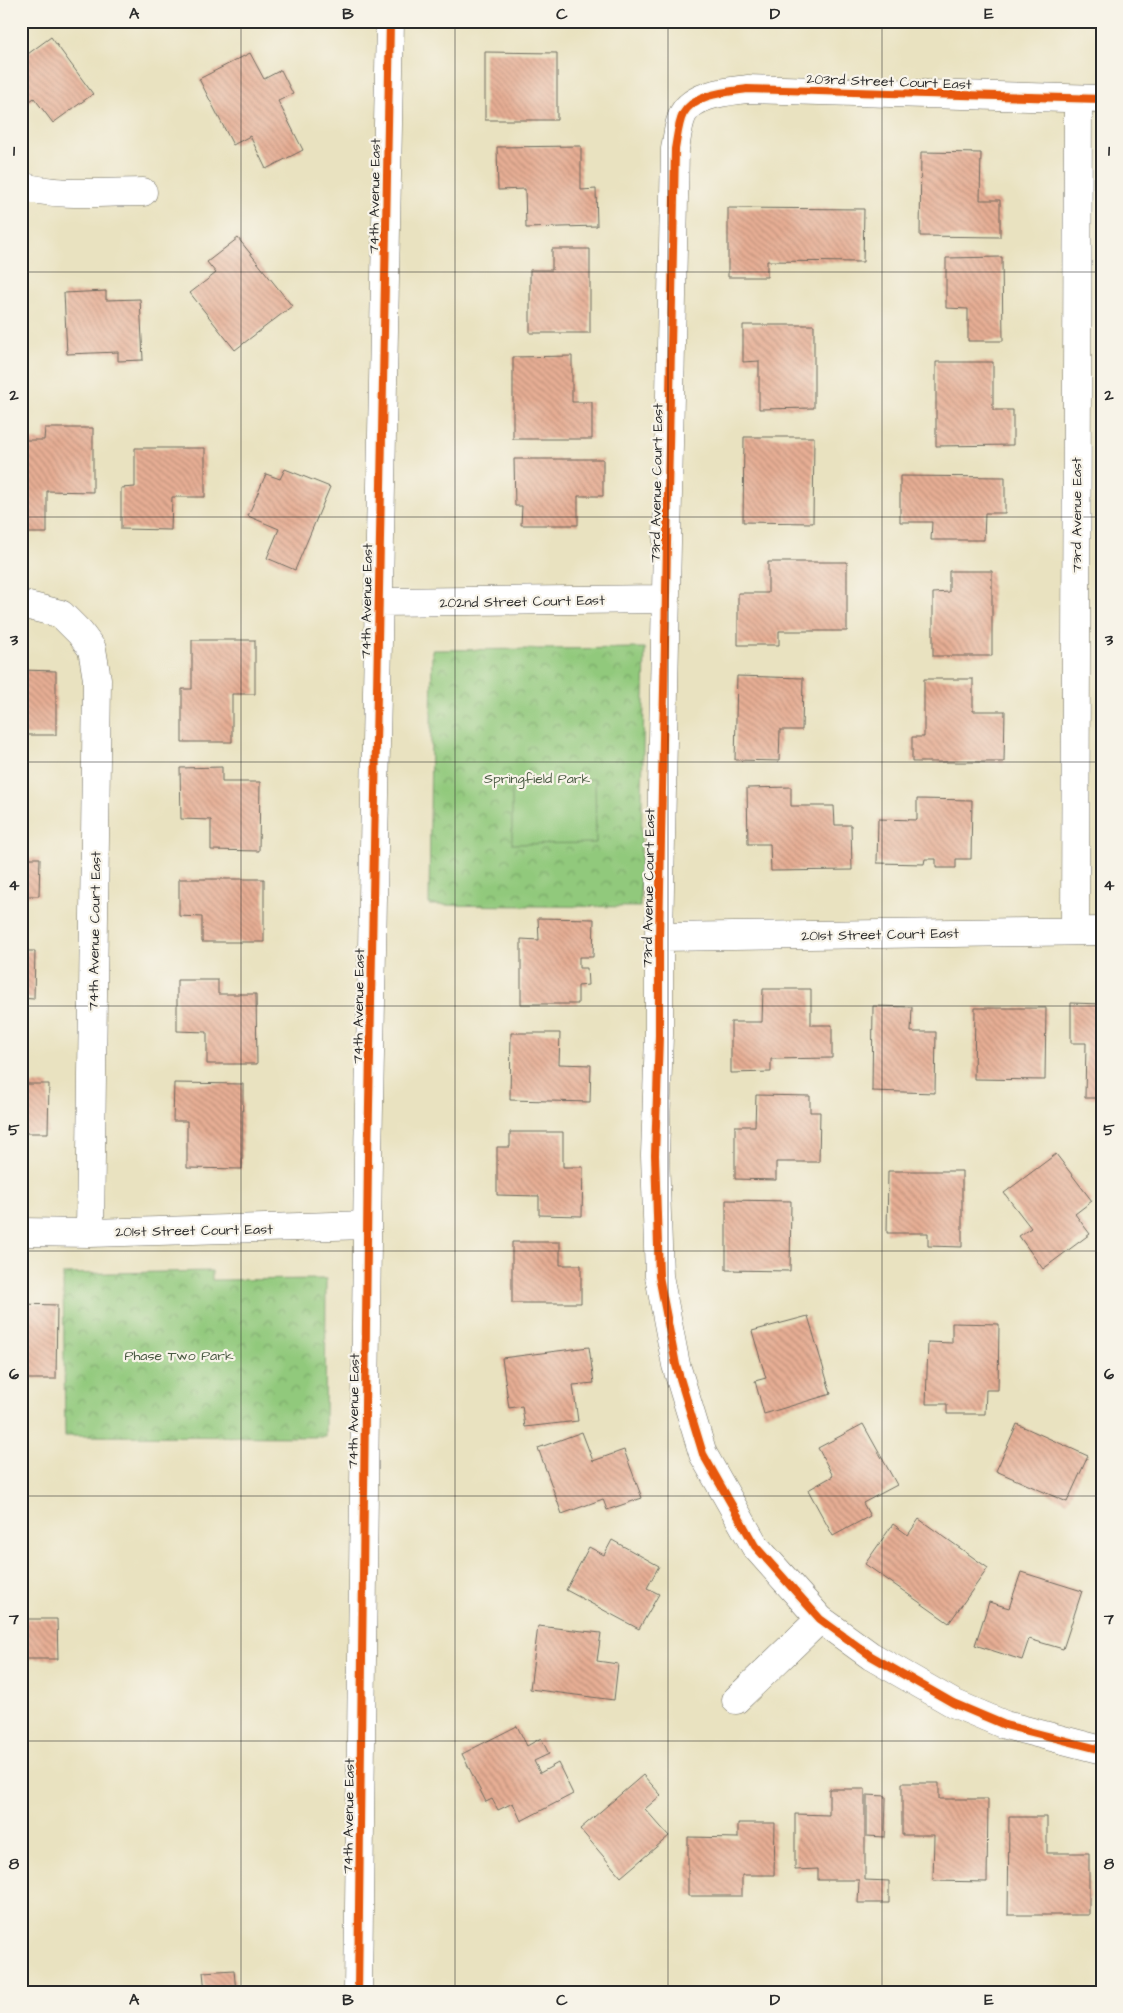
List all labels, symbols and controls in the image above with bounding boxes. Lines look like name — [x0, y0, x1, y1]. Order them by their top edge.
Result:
text: A — [129, 3, 140, 25]
text: B — [342, 3, 354, 25]
text: C — [556, 3, 568, 25]
text: D — [770, 3, 781, 25]
text: E — [984, 3, 994, 25]
street label: 203rd Street Court East — [806, 69, 972, 95]
street label: 74th Avenue East — [364, 138, 386, 254]
text: 1 — [13, 140, 16, 162]
text: 1 — [1108, 140, 1111, 162]
text: 2 — [8, 384, 19, 406]
text: 2 — [1103, 384, 1114, 406]
street label: 73rd Avenue Court East — [646, 403, 668, 563]
street label: 73rd Avenue East — [1067, 457, 1087, 573]
street label: 74th Avenue East — [356, 543, 378, 659]
street label: 202nd Street Court East — [439, 591, 605, 613]
text: 3 — [9, 629, 19, 651]
text: 3 — [1104, 629, 1114, 651]
park label: Springfield Park — [484, 769, 591, 789]
street label: 73rd Avenue Court East — [638, 808, 660, 968]
street label: 74th Avenue Court East — [84, 851, 106, 1011]
text: 4 — [9, 874, 20, 896]
text: 4 — [1104, 874, 1115, 896]
street label: 201st Street Court East — [801, 924, 959, 946]
street label: 74th Avenue East — [348, 948, 370, 1064]
text: 5 — [8, 1119, 20, 1141]
text: 5 — [1103, 1119, 1115, 1141]
street label: 201st Street Court East — [115, 1220, 273, 1242]
park label: Phase Two Park — [124, 1346, 234, 1366]
street label: 74th Avenue East — [343, 1353, 365, 1469]
text: 6 — [9, 1363, 19, 1385]
text: 6 — [1104, 1363, 1114, 1385]
text: 7 — [8, 1608, 19, 1630]
text: 7 — [1103, 1608, 1114, 1630]
street label: 74th Avenue East — [338, 1758, 360, 1874]
text: 8 — [9, 1853, 20, 1875]
text: 8 — [1104, 1853, 1115, 1875]
text: A — [129, 1989, 140, 2011]
text: B — [342, 1989, 354, 2011]
text: C — [556, 1989, 568, 2011]
text: D — [770, 1989, 781, 2011]
text: E — [984, 1989, 994, 2011]

